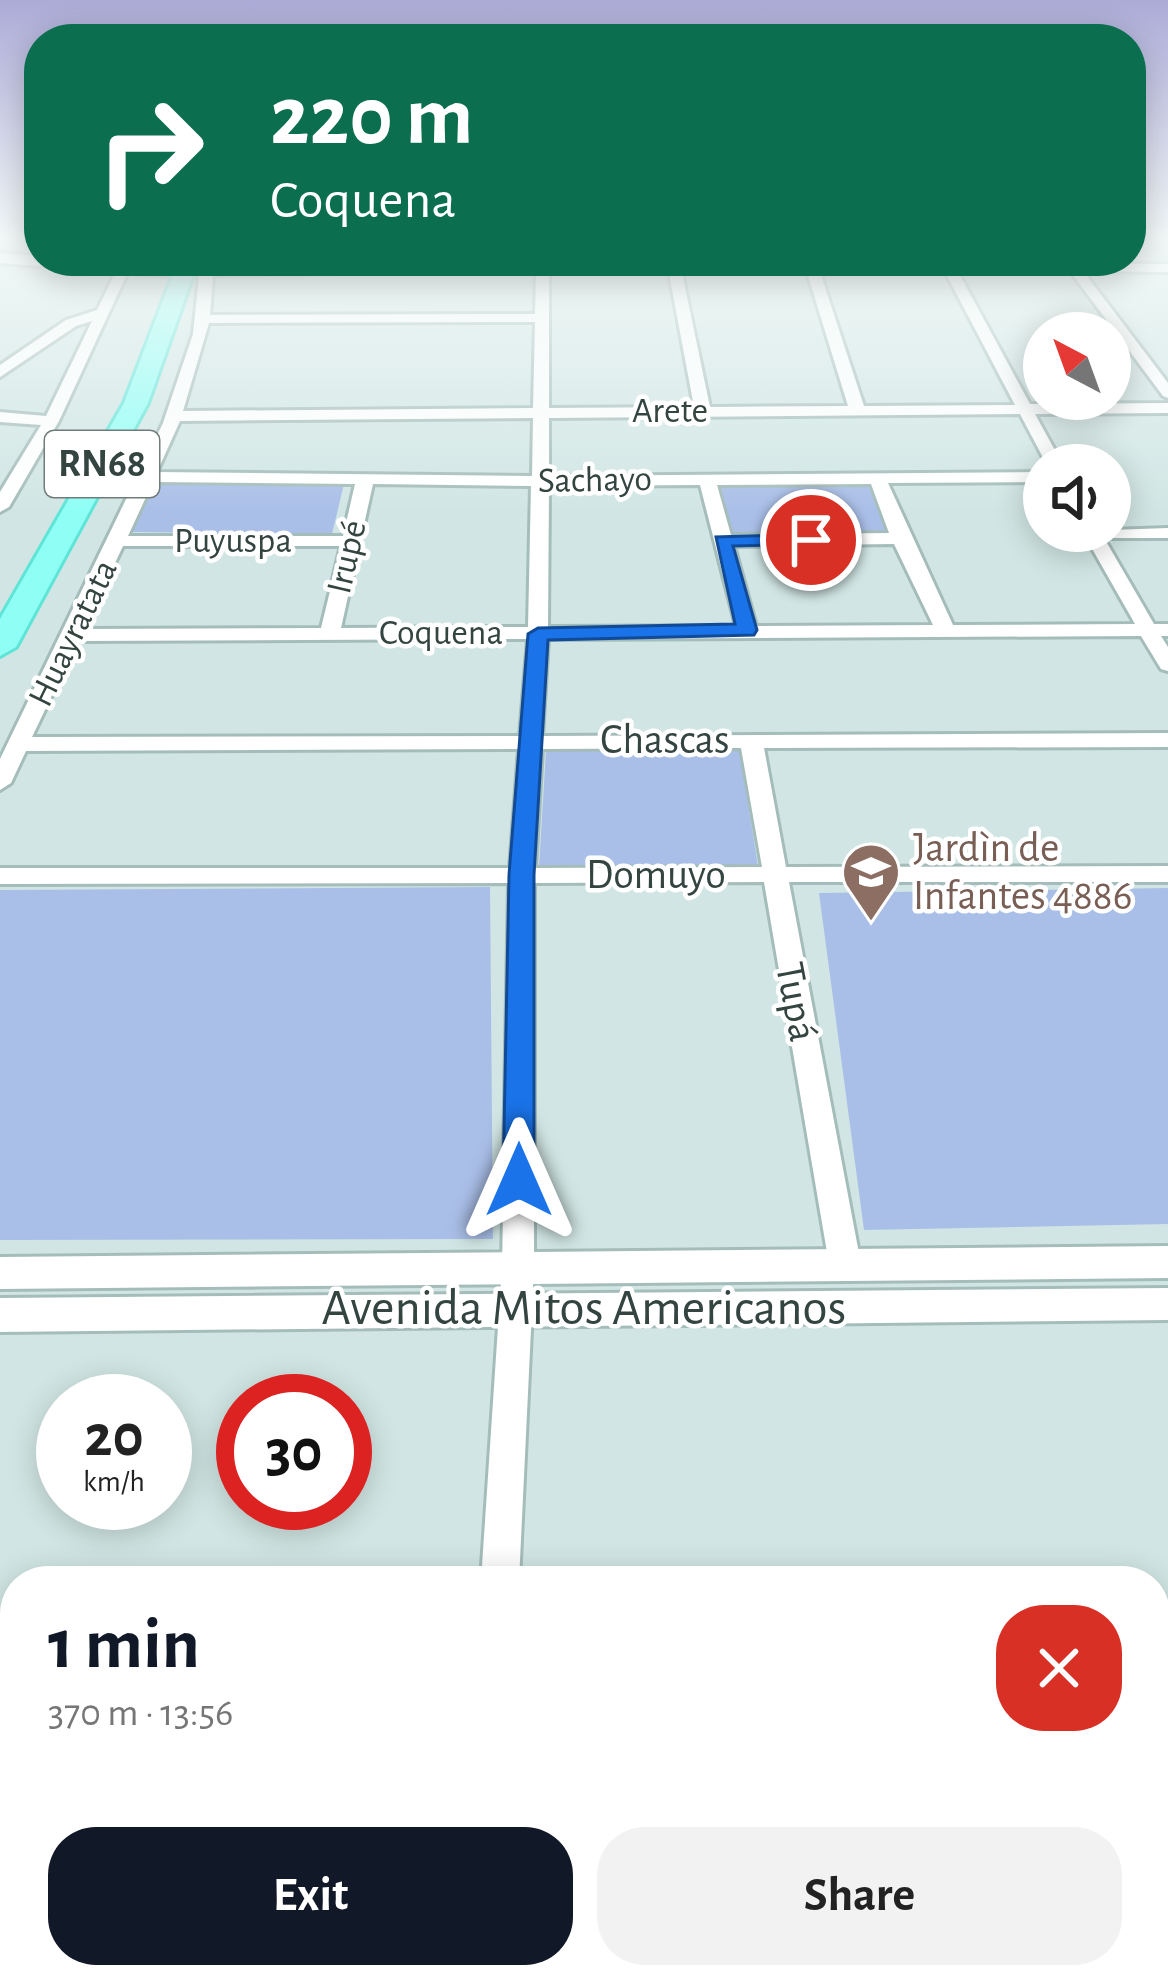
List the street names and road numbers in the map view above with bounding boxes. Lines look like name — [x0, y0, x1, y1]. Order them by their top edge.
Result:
street label: Arete — [632, 393, 708, 429]
road number: RN68 — [45, 431, 159, 497]
street label: Sachayo — [538, 461, 652, 499]
street label: Irupé — [321, 517, 373, 597]
street label: Puyuspa — [174, 523, 292, 559]
street label: Huayratata — [22, 554, 124, 712]
street label: Coquena — [379, 615, 503, 651]
street label: Chascas — [600, 719, 730, 761]
street label: Domuyo — [586, 854, 726, 896]
street label: Tupá — [768, 959, 824, 1045]
street label: Avenida Mitos Americanos — [322, 1283, 846, 1334]

